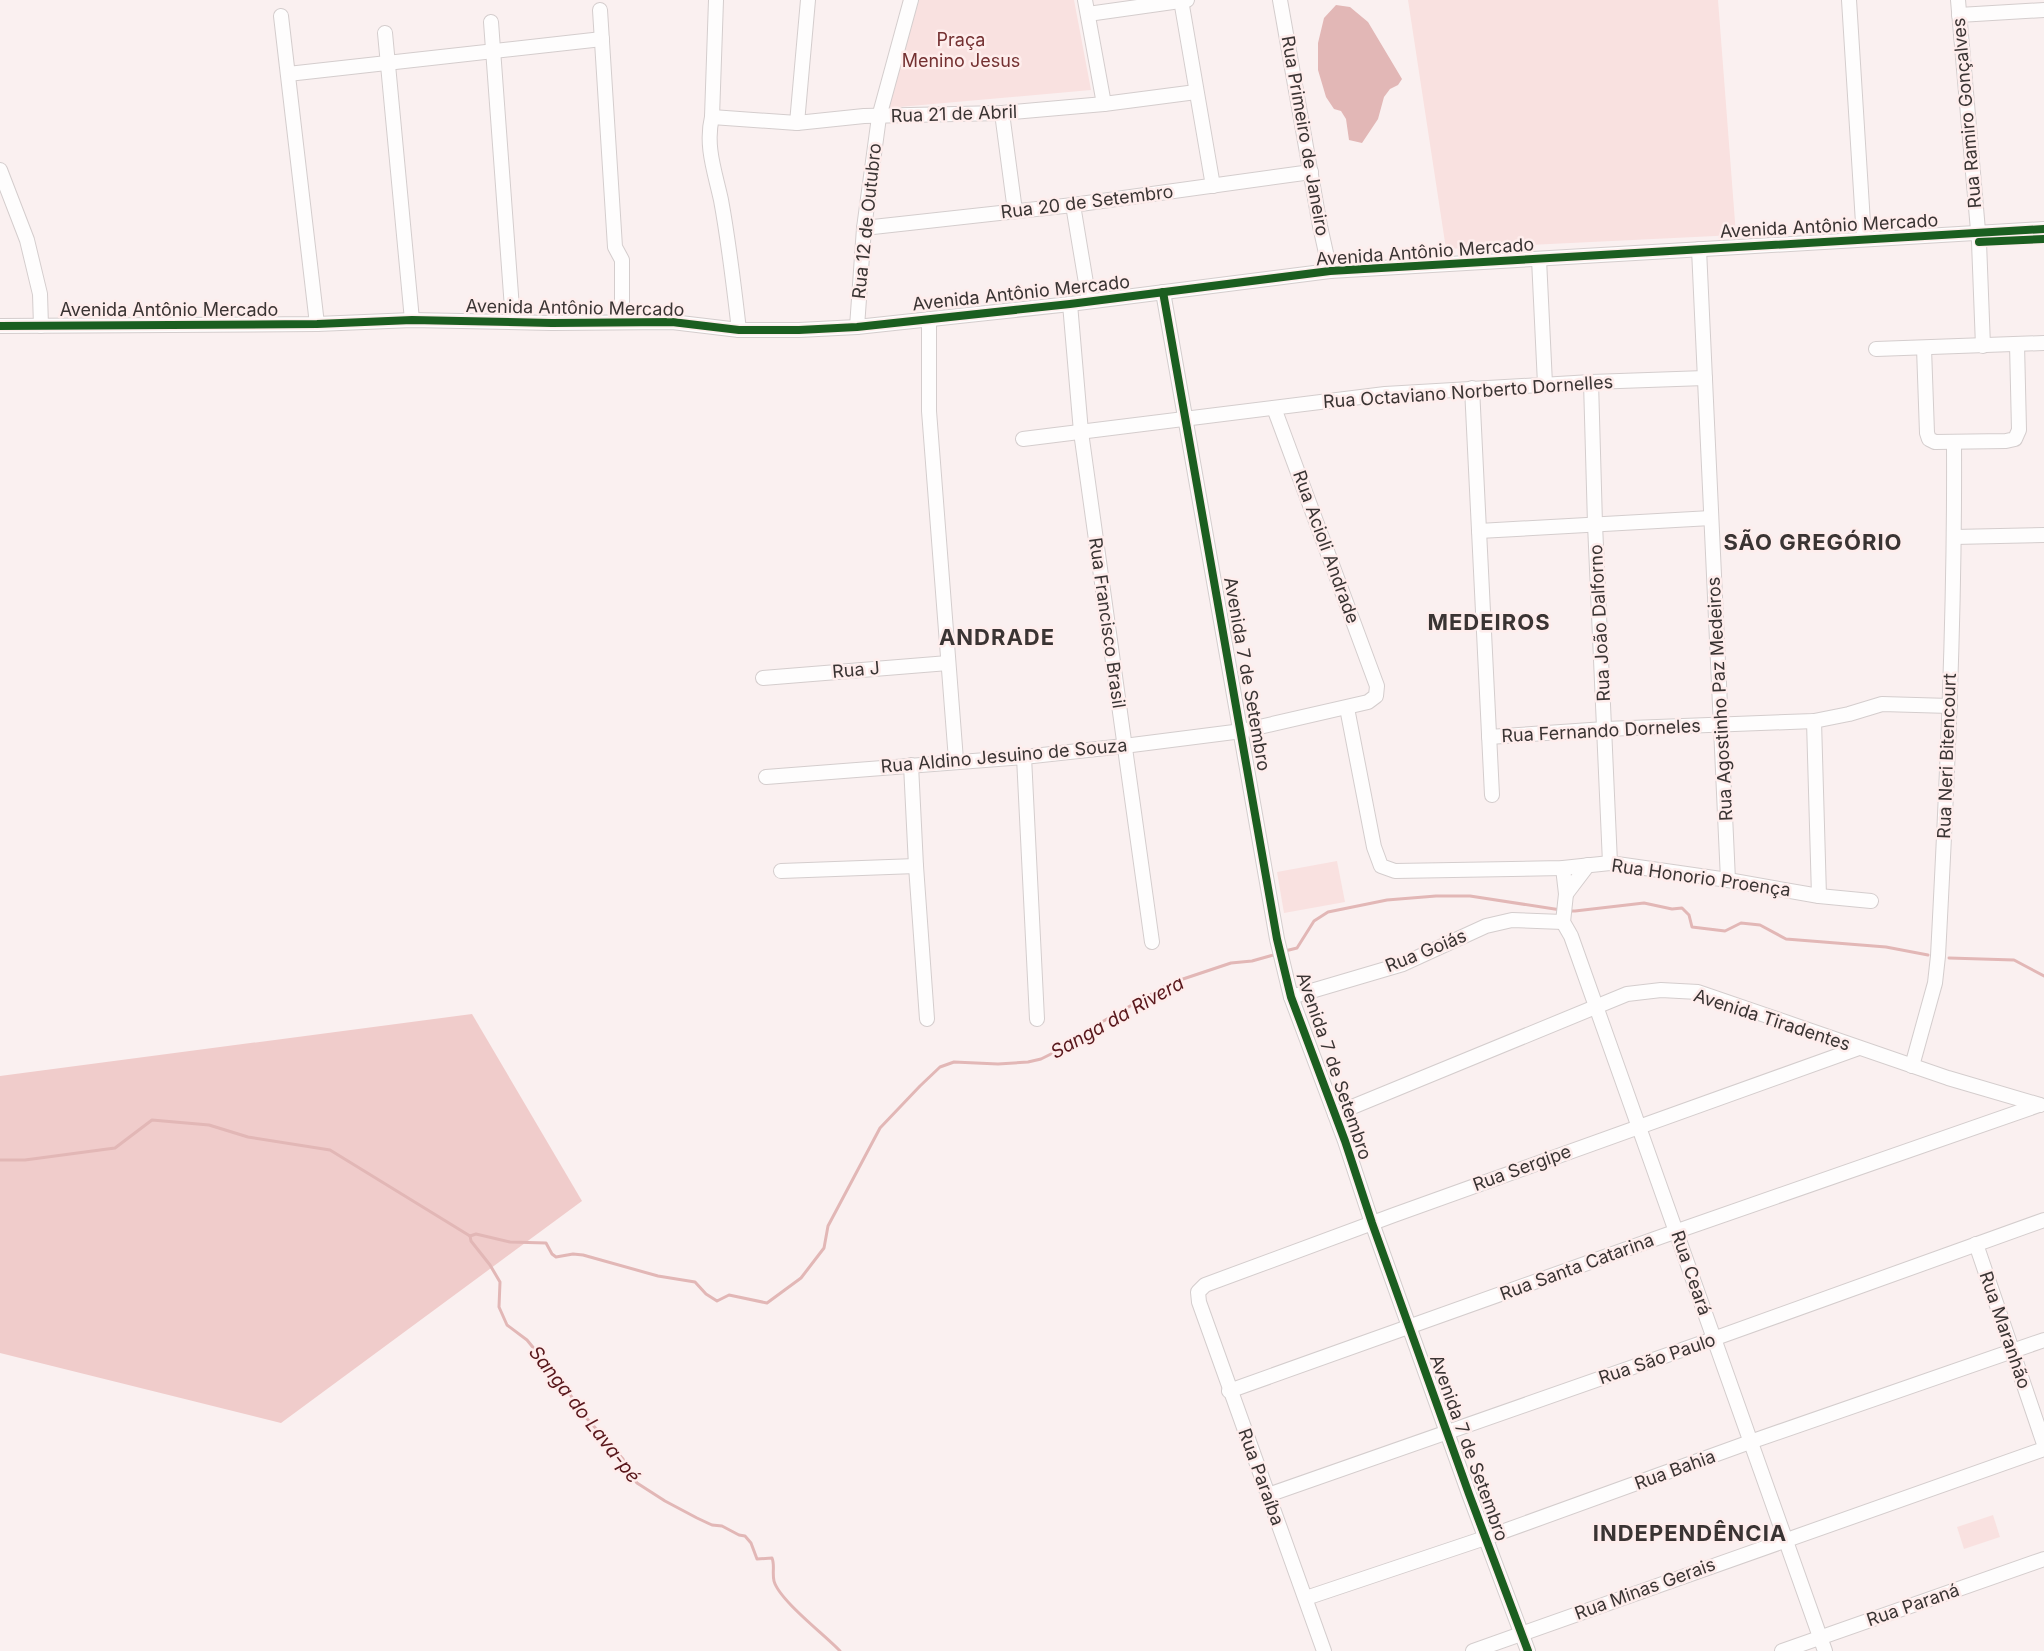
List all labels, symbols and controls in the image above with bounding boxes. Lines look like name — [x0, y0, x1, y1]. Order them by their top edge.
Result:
street label: Rua Ramiro Gonçalves — [1948, 17, 1985, 209]
park label: Praça Menino Jesus — [902, 29, 1020, 71]
street label: Rua Primeiro de Janeiro — [1278, 34, 1333, 238]
street label: Rua 21 de Abril — [890, 101, 1018, 126]
street label: Rua 12 de Outubro — [848, 142, 885, 300]
street label: Rua 20 de Setembro — [999, 180, 1174, 223]
street label: Avenida Antônio Mercado — [1719, 209, 1939, 242]
street label: Avenida Antônio Mercado — [1315, 233, 1535, 270]
street label: Avenida Antônio Mercado — [911, 271, 1131, 314]
street label: Avenida Antônio Mercado — [466, 295, 685, 320]
street label: Avenida Antônio Mercado — [60, 299, 278, 320]
street label: Rua Octaviano Norberto Dornelles — [1322, 371, 1614, 412]
street label: Rua Acioli Andrade — [1289, 467, 1364, 626]
district label: SÃO GREGÓRIO — [1723, 529, 1903, 555]
street label: Rua Francisco Brasil — [1085, 536, 1130, 710]
street label: Rua João Dalforno — [1585, 544, 1614, 702]
street label: Avenida 7 de Setembro — [1220, 575, 1275, 773]
street label: Rua Agostinho Paz Medeiros — [1703, 576, 1736, 822]
district label: MEDEIROS — [1427, 609, 1551, 635]
district label: ANDRADE — [939, 624, 1055, 650]
street label: Rua J — [831, 657, 881, 682]
street label: Rua Neri Bitencourt — [1933, 673, 1960, 839]
street label: Rua Fernando Dorneles — [1501, 715, 1701, 746]
street label: Rua Aldino Jesuino de Souza — [880, 734, 1128, 777]
street label: Rua Honorio Proença — [1610, 855, 1792, 900]
street label: Rua Goiás — [1382, 925, 1469, 976]
street label: Avenida 7 de Setembro — [1293, 969, 1376, 1162]
water label: Sanga da Rivera — [1047, 971, 1188, 1064]
street label: Avenida Tiradentes — [1691, 984, 1853, 1055]
street label: Rua Sergipe — [1470, 1140, 1574, 1195]
street label: Rua Ceará — [1667, 1228, 1716, 1318]
street label: Rua Santa Catarina — [1497, 1229, 1657, 1304]
street label: Rua Maranhão — [1976, 1268, 2035, 1391]
street label: Rua São Paulo — [1596, 1329, 1718, 1388]
water label: Sanga do Lava-pé — [524, 1341, 645, 1487]
street label: Avenida 7 de Setembro — [1426, 1352, 1513, 1544]
street label: Rua Paraíba — [1234, 1426, 1289, 1528]
street label: Rua Bahia — [1632, 1445, 1718, 1494]
district label: INDEPENDÊNCIA — [1593, 1520, 1787, 1546]
street label: Rua Minas Gerais — [1572, 1553, 1718, 1624]
street label: Rua Paraná — [1864, 1579, 1962, 1630]

